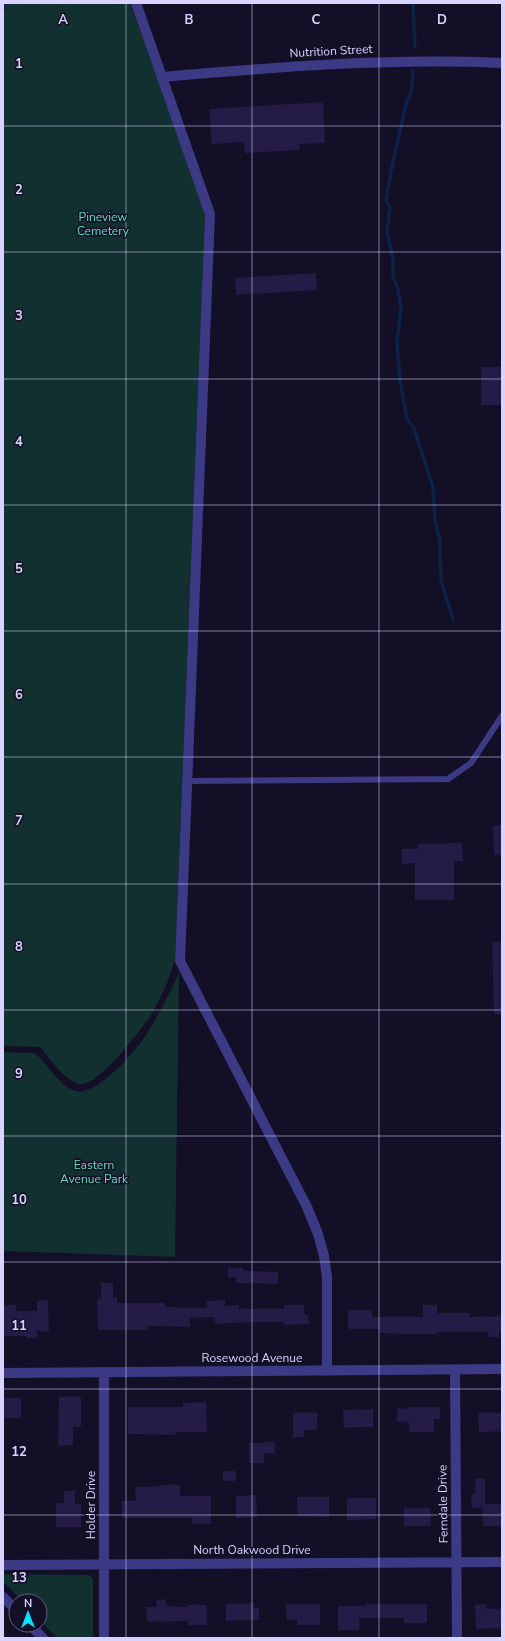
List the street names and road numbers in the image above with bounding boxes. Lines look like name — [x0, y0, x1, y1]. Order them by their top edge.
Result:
street label: Nutrition Street — [289, 41, 374, 61]
street label: Rosewood Avenue — [202, 1350, 302, 1366]
street label: Ferndale Drive — [434, 1465, 452, 1543]
street label: Holder Drive — [83, 1471, 99, 1539]
street label: North Oakwood Drive — [193, 1542, 311, 1558]

